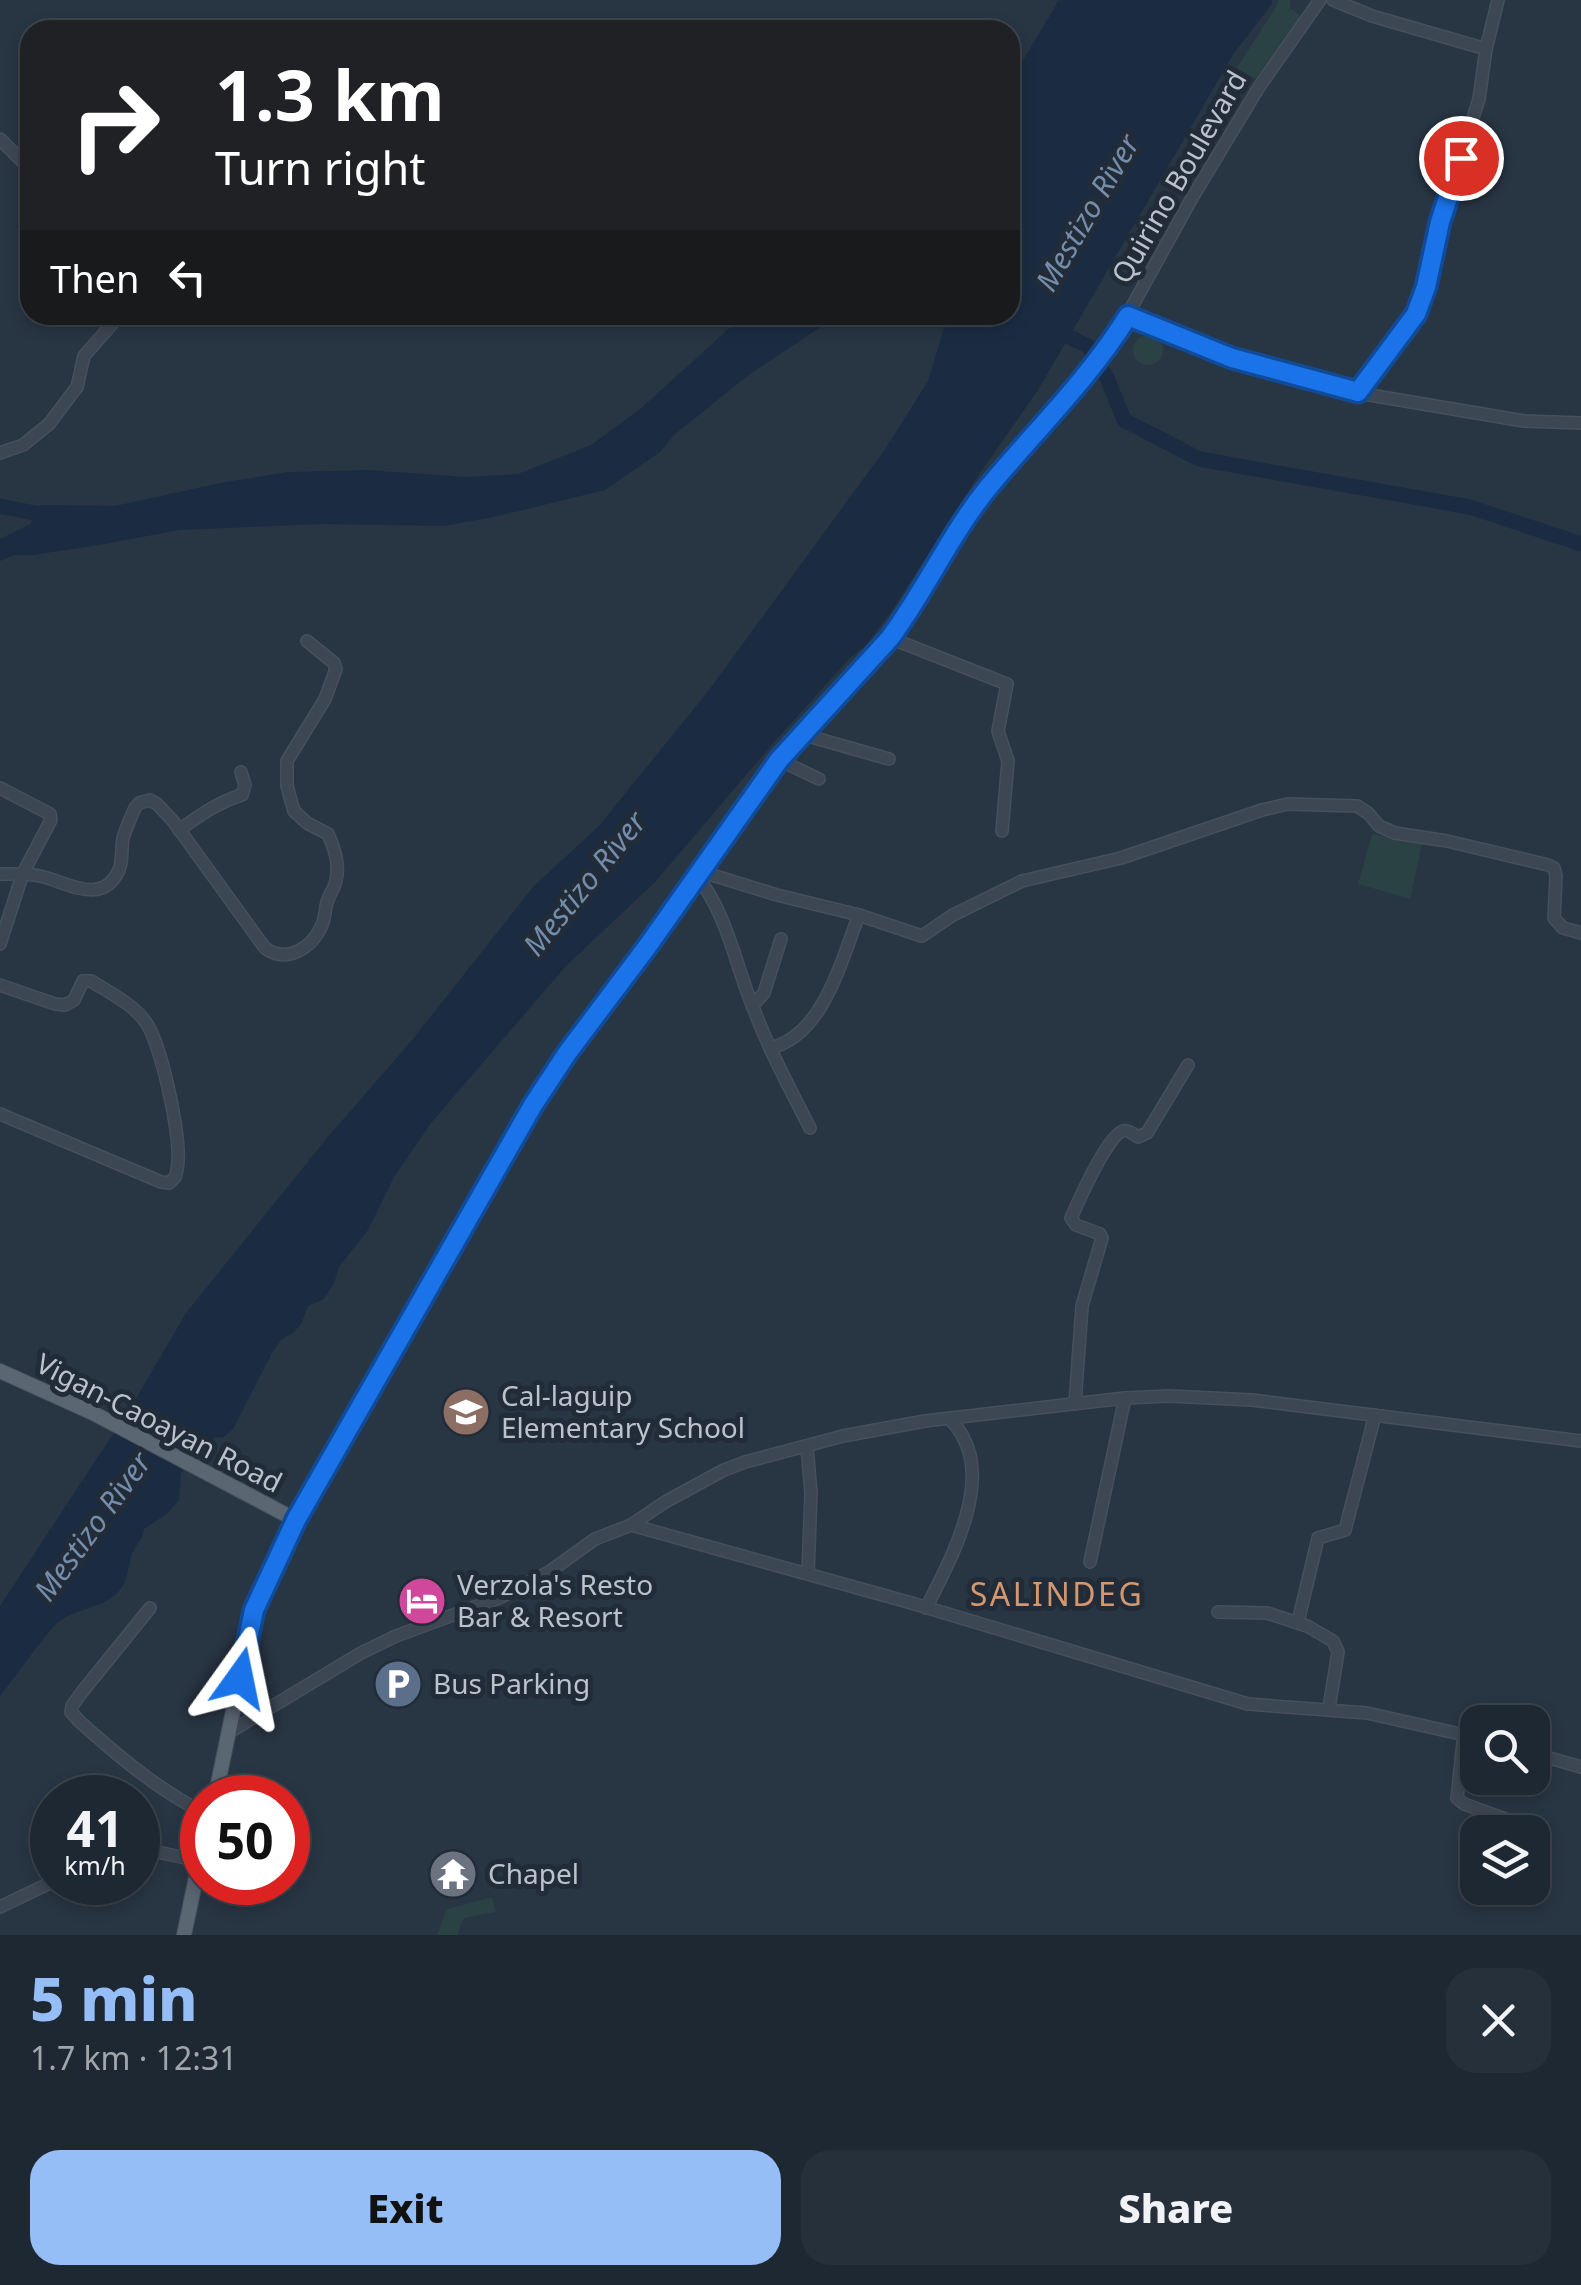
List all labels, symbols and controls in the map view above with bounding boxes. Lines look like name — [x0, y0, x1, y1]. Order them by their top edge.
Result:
text: 1.3 km — [215, 46, 445, 142]
icon: right — [50, 60, 180, 190]
street label: Quirino Boulevard — [1102, 63, 1255, 290]
pin — [1419, 116, 1504, 201]
water label: Mestizo River — [1025, 125, 1149, 298]
icon: arrive — [1434, 131, 1489, 186]
text: Turn right — [215, 137, 426, 198]
icon: left — [160, 250, 215, 305]
text: Then — [50, 252, 140, 304]
water label: Mestizo River — [513, 801, 655, 964]
street label: Vigan-Caoayan Road — [30, 1344, 289, 1501]
place label: Cal-laguip Elementary School — [501, 1376, 745, 1446]
school or university icon: Cal-laguip Elementary School — [440, 1386, 492, 1438]
water label: Mestizo River — [24, 1443, 160, 1609]
place label: Verzola's Resto Bar & Resort — [457, 1565, 653, 1635]
district label: SALINDEG — [970, 1572, 1144, 1615]
hotel icon: Verzola's Resto Bar & Resort — [396, 1575, 448, 1627]
position arrow — [188, 1626, 292, 1730]
parking icon: Bus Parking — [372, 1658, 424, 1710]
place label: Bus Parking — [433, 1664, 590, 1702]
map controls — [1460, 1705, 1550, 1905]
button: search — [1460, 1705, 1550, 1795]
speed limit sign: 50 — [180, 1775, 310, 1905]
text: 41 — [66, 1794, 124, 1862]
button: layers — [1460, 1815, 1550, 1905]
text: km/h — [64, 1848, 126, 1882]
temple icon: Chapel — [427, 1848, 479, 1900]
place label: Chapel — [488, 1854, 579, 1892]
text: 5 min — [30, 1957, 198, 2039]
button: close — [1446, 1968, 1551, 2073]
text: 1.7 km · 12:31 — [30, 2036, 238, 2079]
button: Exit — [30, 2150, 781, 2265]
button: Share — [801, 2150, 1551, 2265]

